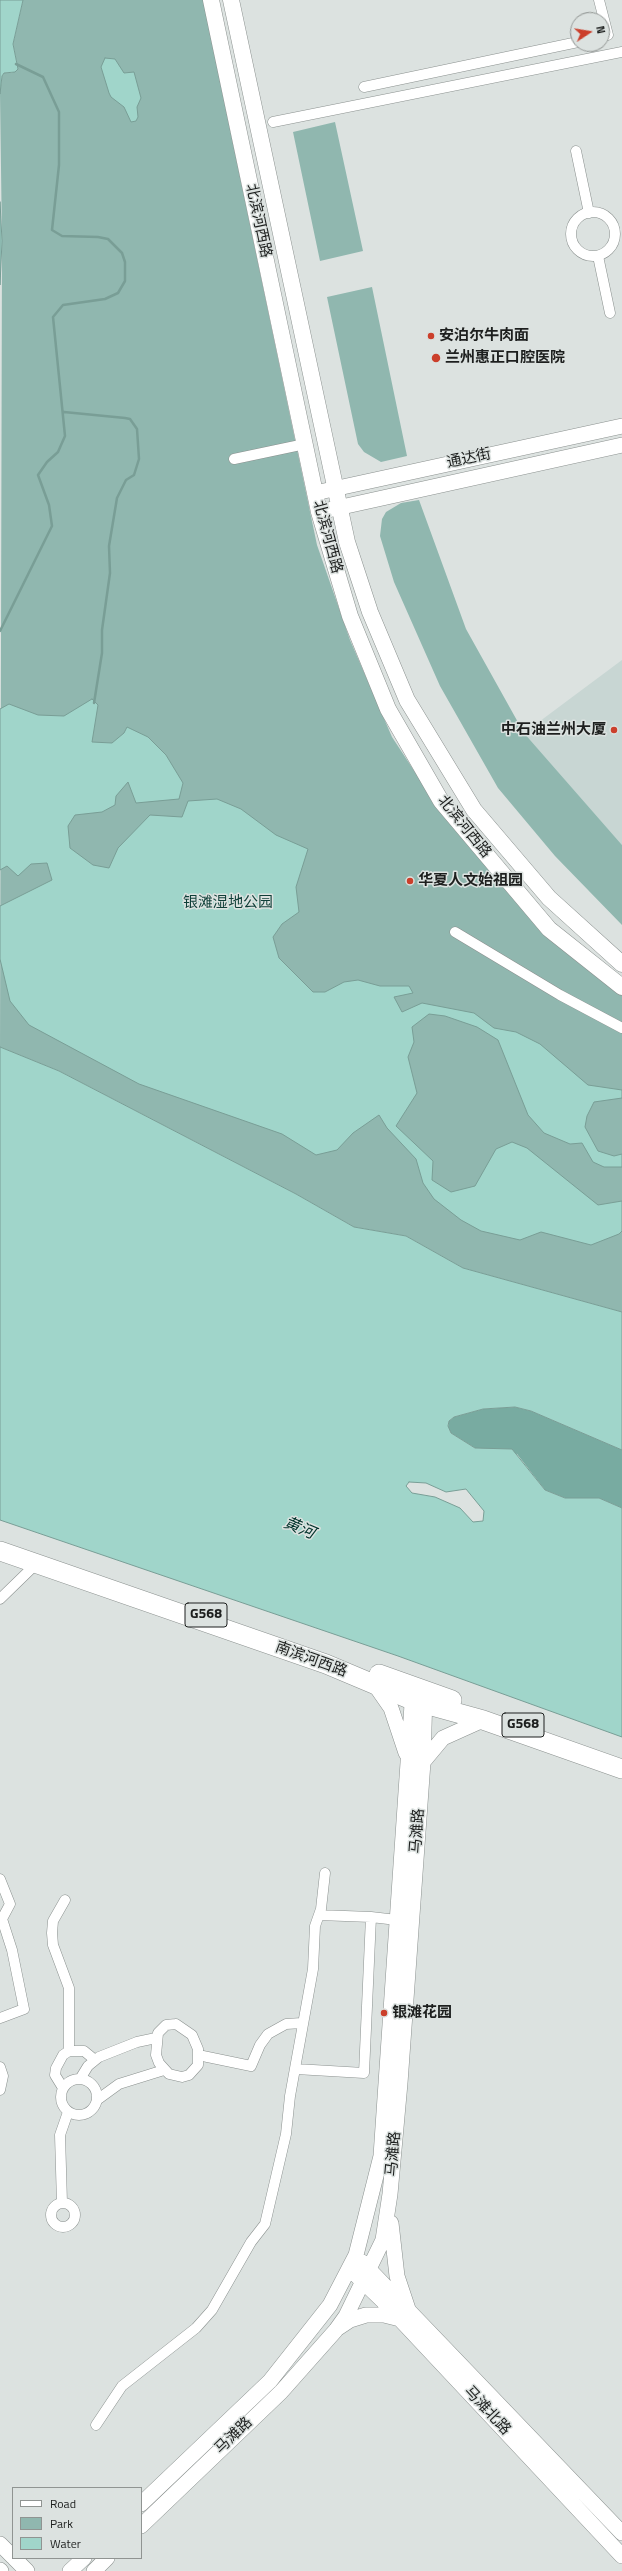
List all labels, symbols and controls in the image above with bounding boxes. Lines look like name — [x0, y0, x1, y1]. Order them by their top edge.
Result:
north arrow — [570, 12, 610, 52]
text: N — [592, 24, 609, 35]
street label: 北滨河西路 — [241, 182, 275, 260]
place label: 安泊尔牛肉面 — [439, 327, 529, 345]
marker: 安泊尔牛肉面 — [426, 331, 436, 341]
place label: 兰州惠正口腔医院 — [445, 349, 565, 367]
marker: 兰州惠正口腔医院 — [430, 352, 442, 364]
street label: 通达街 — [445, 446, 493, 472]
street label: 北滨河西路 — [309, 498, 345, 576]
place label: 中石油兰州大厦 — [501, 721, 606, 739]
marker: 中石油兰州大厦 — [609, 725, 619, 735]
street label: 北滨河西路 — [433, 792, 495, 862]
place label: 华夏人文始祖园 — [418, 872, 523, 890]
marker: 华夏人文始祖园 — [405, 876, 415, 886]
park label: 银滩湿地公园 — [183, 894, 273, 912]
water label: 黄河 — [281, 1514, 317, 1544]
road number: G568 — [185, 1603, 227, 1627]
street label: 南滨河西路 — [273, 1639, 349, 1681]
road number: G568 — [502, 1713, 544, 1737]
street label: 马滩路 — [407, 1808, 429, 1854]
place label: 银滩花园 — [392, 2004, 452, 2022]
marker: 银滩花园 — [379, 2008, 389, 2018]
street label: 马滩路 — [383, 2131, 405, 2177]
street label: 马滩北路 — [460, 2383, 514, 2439]
street label: 马滩路 — [212, 2414, 256, 2458]
legend — [12, 2487, 142, 2559]
text: Road — [50, 2494, 76, 2513]
text: Park — [50, 2514, 73, 2533]
text: Water — [50, 2534, 81, 2553]

